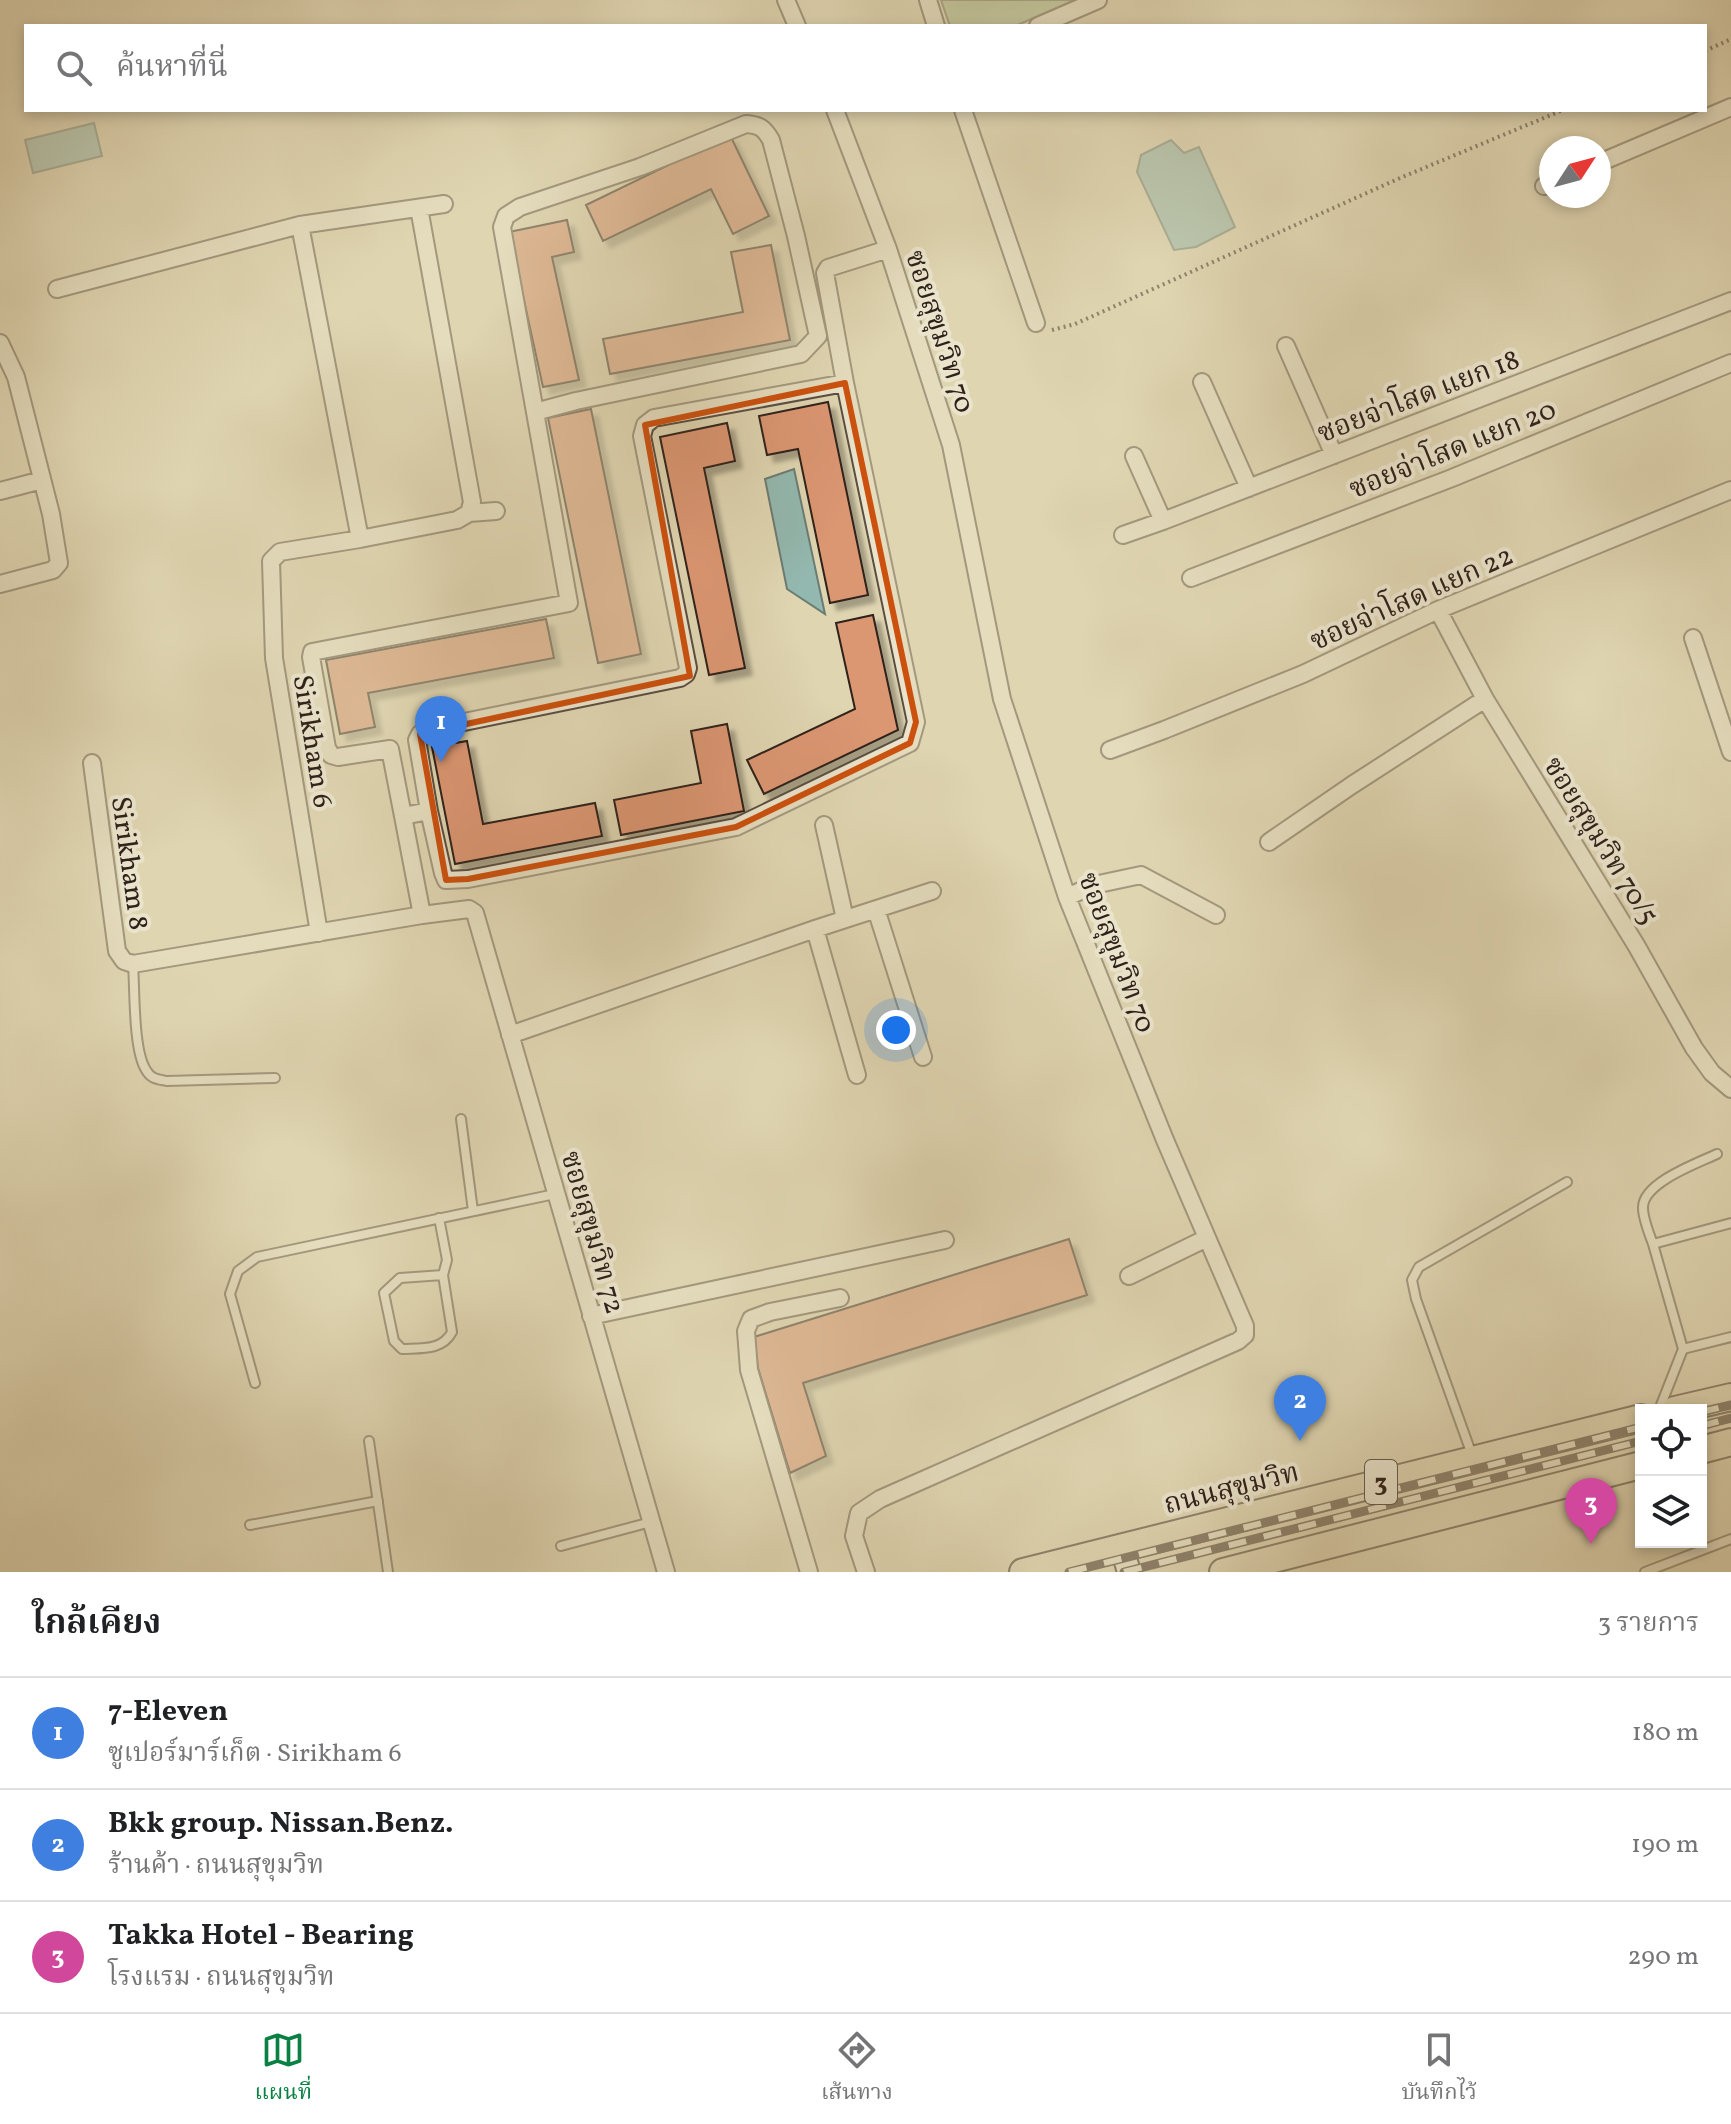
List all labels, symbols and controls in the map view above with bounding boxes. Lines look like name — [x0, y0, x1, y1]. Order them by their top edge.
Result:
search box — [24, 24, 1707, 112]
icon: search — [52, 46, 96, 90]
text: ค้นหาที่นี่ — [116, 47, 228, 89]
north arrow — [1539, 136, 1611, 208]
street label: ซอยสุขุมวิท 70 — [894, 245, 983, 418]
street label: ซอยจ่าโสด แยก 18 — [1311, 339, 1526, 454]
street label: ซอยจ่าโสด แยก 20 — [1343, 389, 1562, 510]
street label: ซอยจ่าโสด แยก 22 — [1303, 535, 1520, 662]
street label: Sirikham 6 — [282, 672, 341, 811]
pin: 1 — [415, 696, 467, 762]
street label: ซอยสุขุมวิท 70/5 — [1533, 750, 1667, 933]
street label: Sirikham 8 — [100, 794, 157, 933]
street label: ซอยสุขุมวิท 70 — [1067, 867, 1164, 1039]
your location — [876, 1010, 916, 1050]
street label: ซอยสุขุมวิท 72 — [550, 1147, 633, 1319]
pin: 2 — [1274, 1375, 1326, 1441]
map controls — [1635, 1404, 1707, 1548]
button: locate — [1635, 1404, 1707, 1476]
street label: ถนนสุขุมวิท — [1160, 1454, 1303, 1525]
road number: 3 — [1365, 1460, 1397, 1504]
button: layers — [1635, 1476, 1707, 1548]
pin: 3 — [1565, 1478, 1617, 1544]
text: ใกล้เคียง — [32, 1601, 161, 1648]
text: 3 รายการ — [1598, 1606, 1699, 1642]
text: 7-Eleven — [108, 1691, 228, 1733]
text: 1 — [53, 1715, 63, 1751]
text: 180 m — [1632, 1715, 1699, 1751]
text: ซูเปอร์มาร์เก็ต · Sirikham 6 — [108, 1736, 402, 1772]
text: Bkk group. Nissan.Benz. — [108, 1803, 454, 1845]
text: 2 — [51, 1827, 65, 1863]
text: 190 m — [1631, 1827, 1699, 1863]
text: ร้านค้า · ถนนสุขุมวิท — [108, 1848, 324, 1884]
text: Takka Hotel - Bearing — [108, 1915, 414, 1957]
text: 3 — [51, 1939, 65, 1975]
text: 290 m — [1627, 1939, 1699, 1975]
text: โรงแรม · ถนนสุขุมวิท — [108, 1960, 334, 1996]
tab: แผนที่ — [254, 2028, 312, 2111]
tab: เส้นทาง — [821, 2028, 893, 2111]
tab: บันทึกไว้ — [1402, 2028, 1477, 2111]

